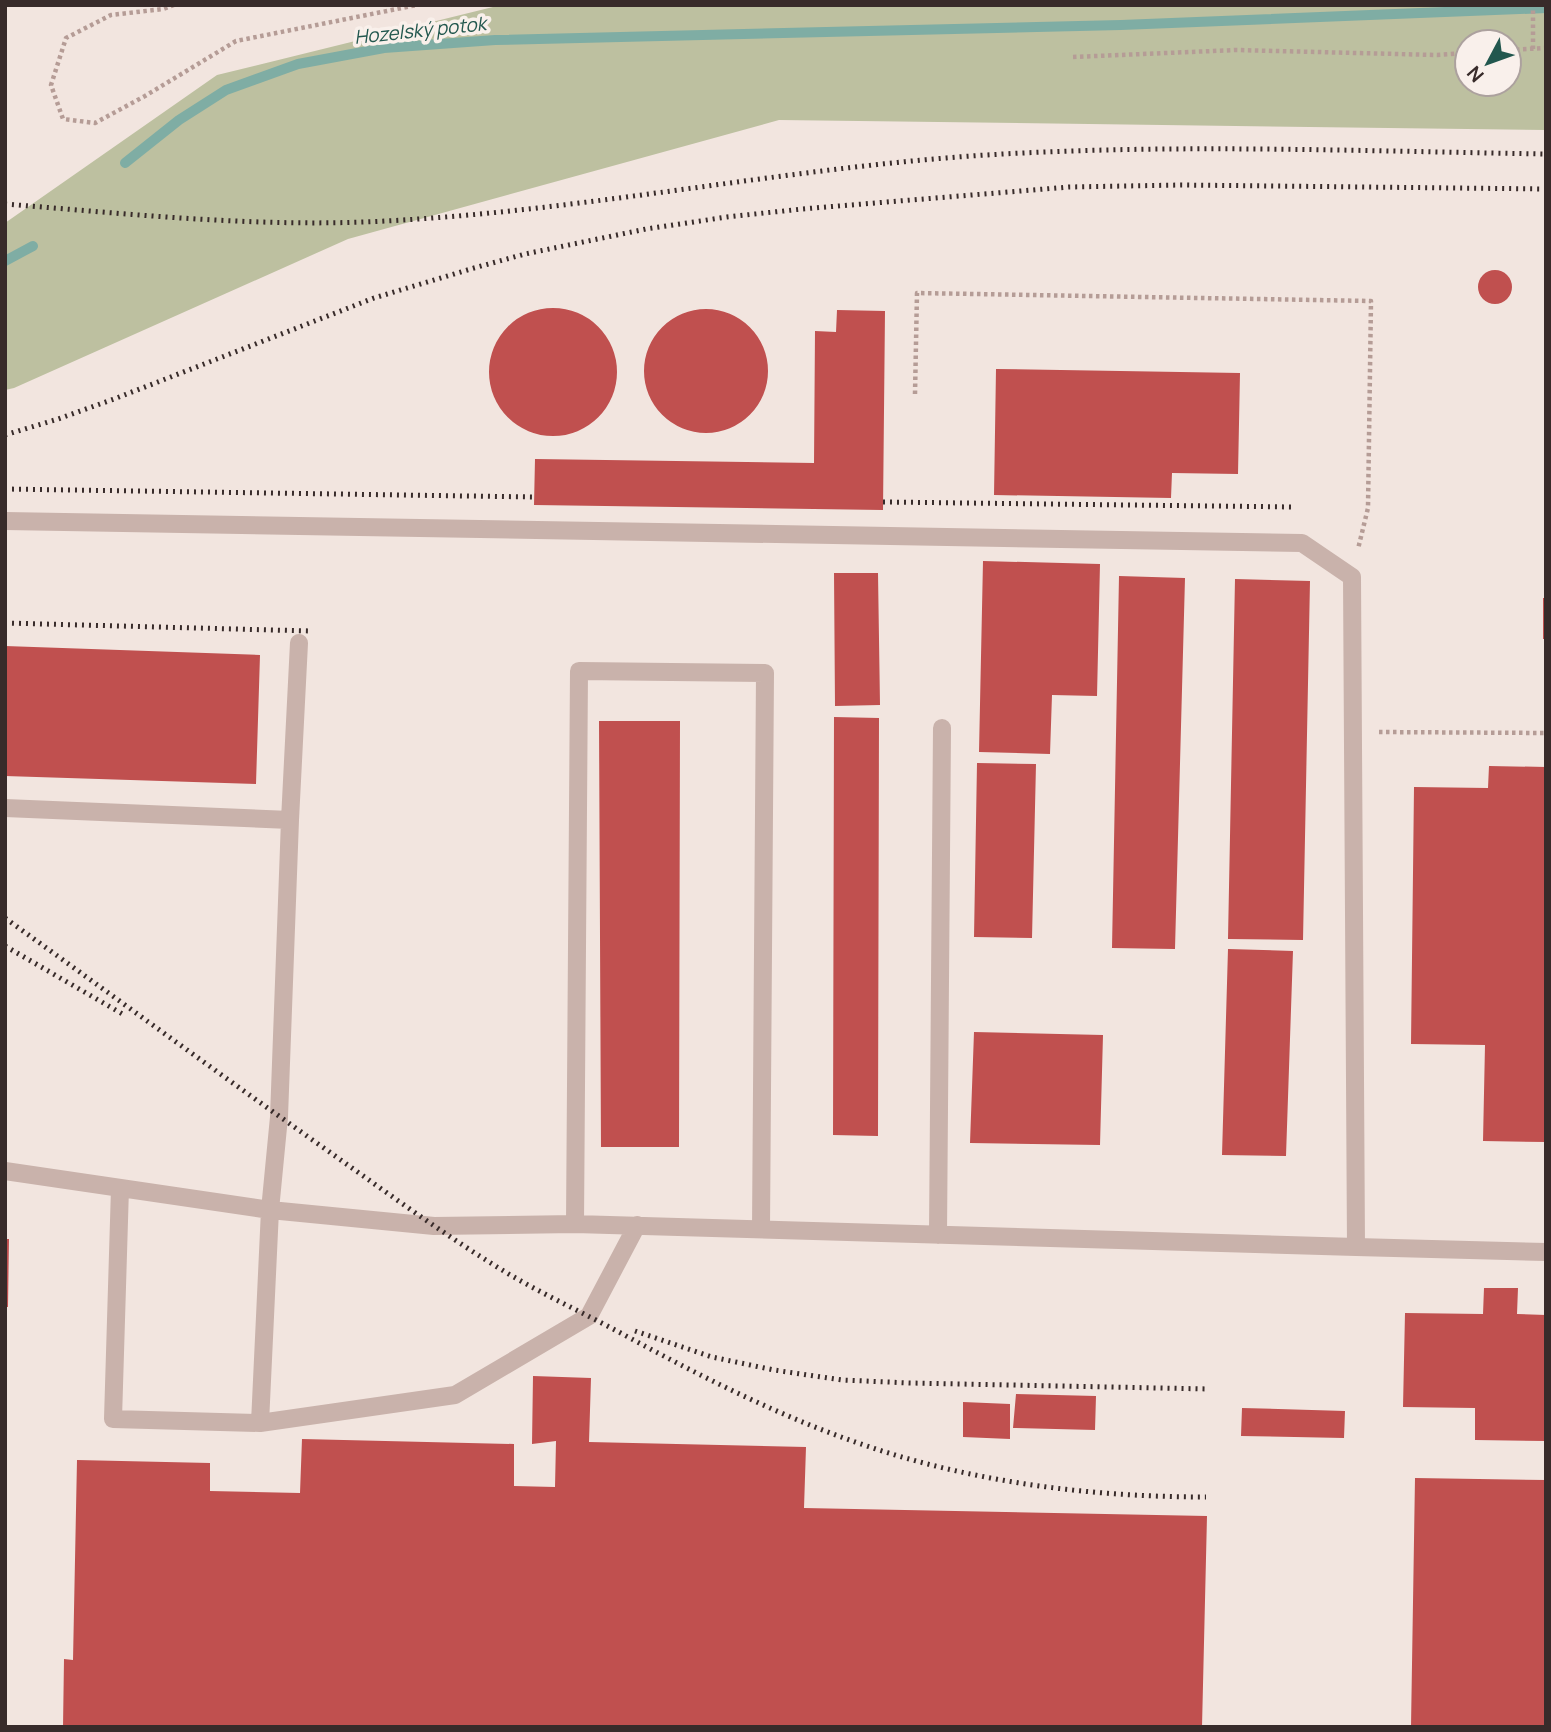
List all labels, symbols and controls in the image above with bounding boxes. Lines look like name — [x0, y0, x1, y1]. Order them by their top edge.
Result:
water label: Hozelský potok — [353, 10, 490, 50]
north arrow — [1453, 28, 1523, 98]
text: N — [1461, 60, 1489, 88]

